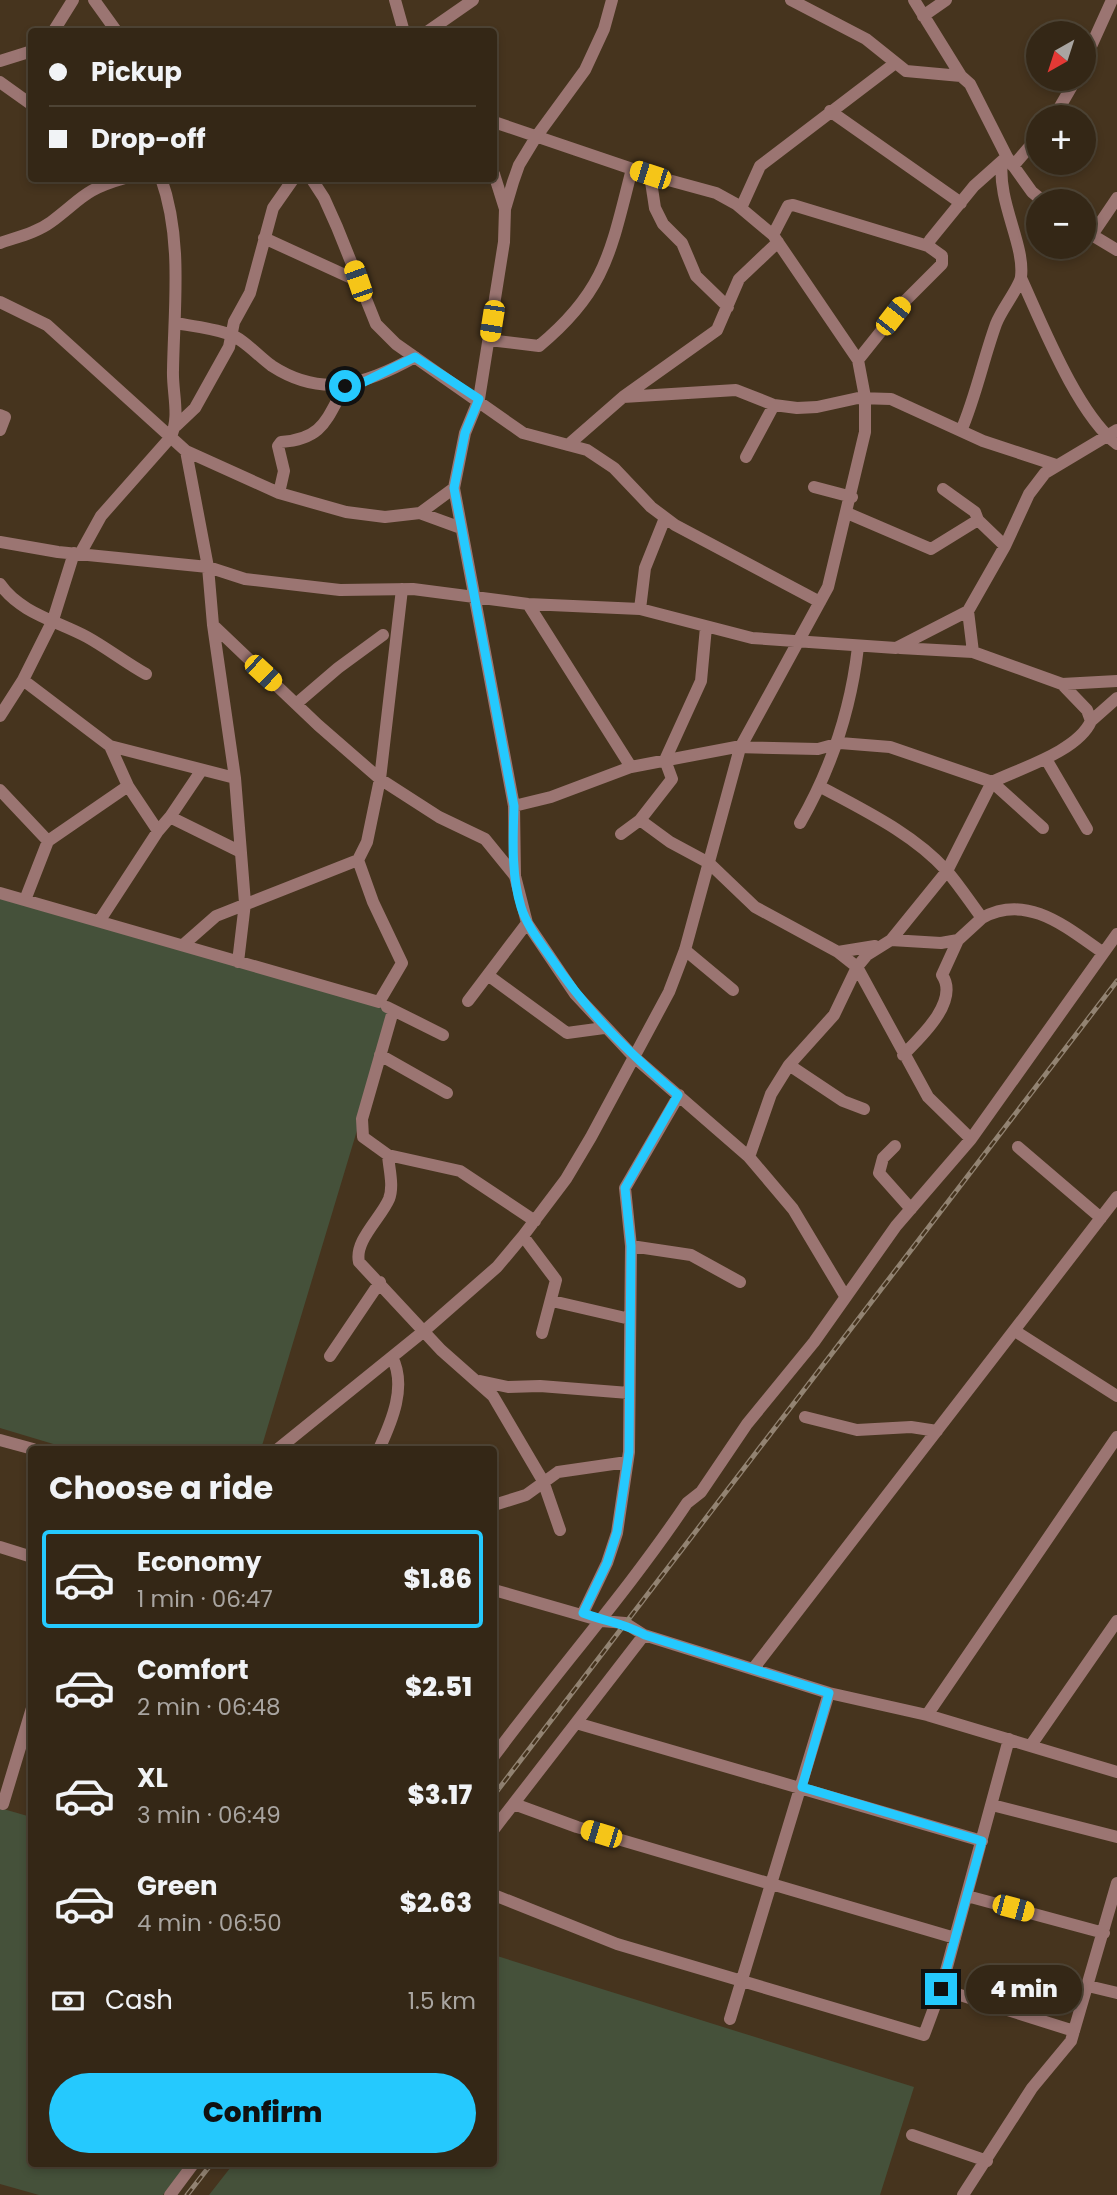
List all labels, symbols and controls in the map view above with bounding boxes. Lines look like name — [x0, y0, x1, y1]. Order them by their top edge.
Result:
north arrow — [1026, 21, 1096, 91]
map controls — [1026, 21, 1096, 259]
text: Pickup — [91, 54, 182, 90]
button: + — [1026, 105, 1096, 175]
text: Drop-off — [91, 121, 206, 157]
car — [627, 159, 674, 191]
button: − — [1026, 189, 1096, 259]
car — [342, 258, 375, 304]
car — [872, 293, 915, 339]
car — [479, 299, 506, 343]
route start — [329, 370, 361, 402]
car — [241, 651, 286, 695]
text: Choose a ride — [49, 1465, 273, 1510]
text: Economy — [137, 1544, 261, 1580]
icon: car — [53, 1548, 116, 1611]
text: $1.86 — [403, 1561, 472, 1597]
text: 1 min · 06:47 — [137, 1583, 273, 1615]
text: Comfort — [137, 1652, 249, 1688]
icon: car — [53, 1656, 116, 1719]
text: $2.51 — [405, 1669, 472, 1705]
text: 2 min · 06:48 — [137, 1691, 281, 1723]
text: XL — [137, 1760, 168, 1796]
icon: car — [53, 1764, 116, 1827]
text: $3.17 — [407, 1777, 472, 1813]
text: 3 min · 06:49 — [137, 1799, 281, 1831]
car — [578, 1818, 625, 1850]
text: Green — [137, 1868, 218, 1904]
icon: car — [53, 1872, 116, 1935]
text: $2.63 — [400, 1885, 472, 1921]
car — [990, 1892, 1037, 1924]
text: 4 min · 06:50 — [137, 1907, 282, 1939]
callout: 4 min — [965, 1965, 1081, 2014]
route end — [925, 1973, 957, 2005]
text: 4 min — [990, 1973, 1058, 2005]
icon: cash — [49, 1982, 87, 2020]
text: Cash — [105, 1982, 173, 2018]
text: 1.5 km — [408, 1985, 476, 2017]
button: Confirm — [49, 2073, 476, 2153]

